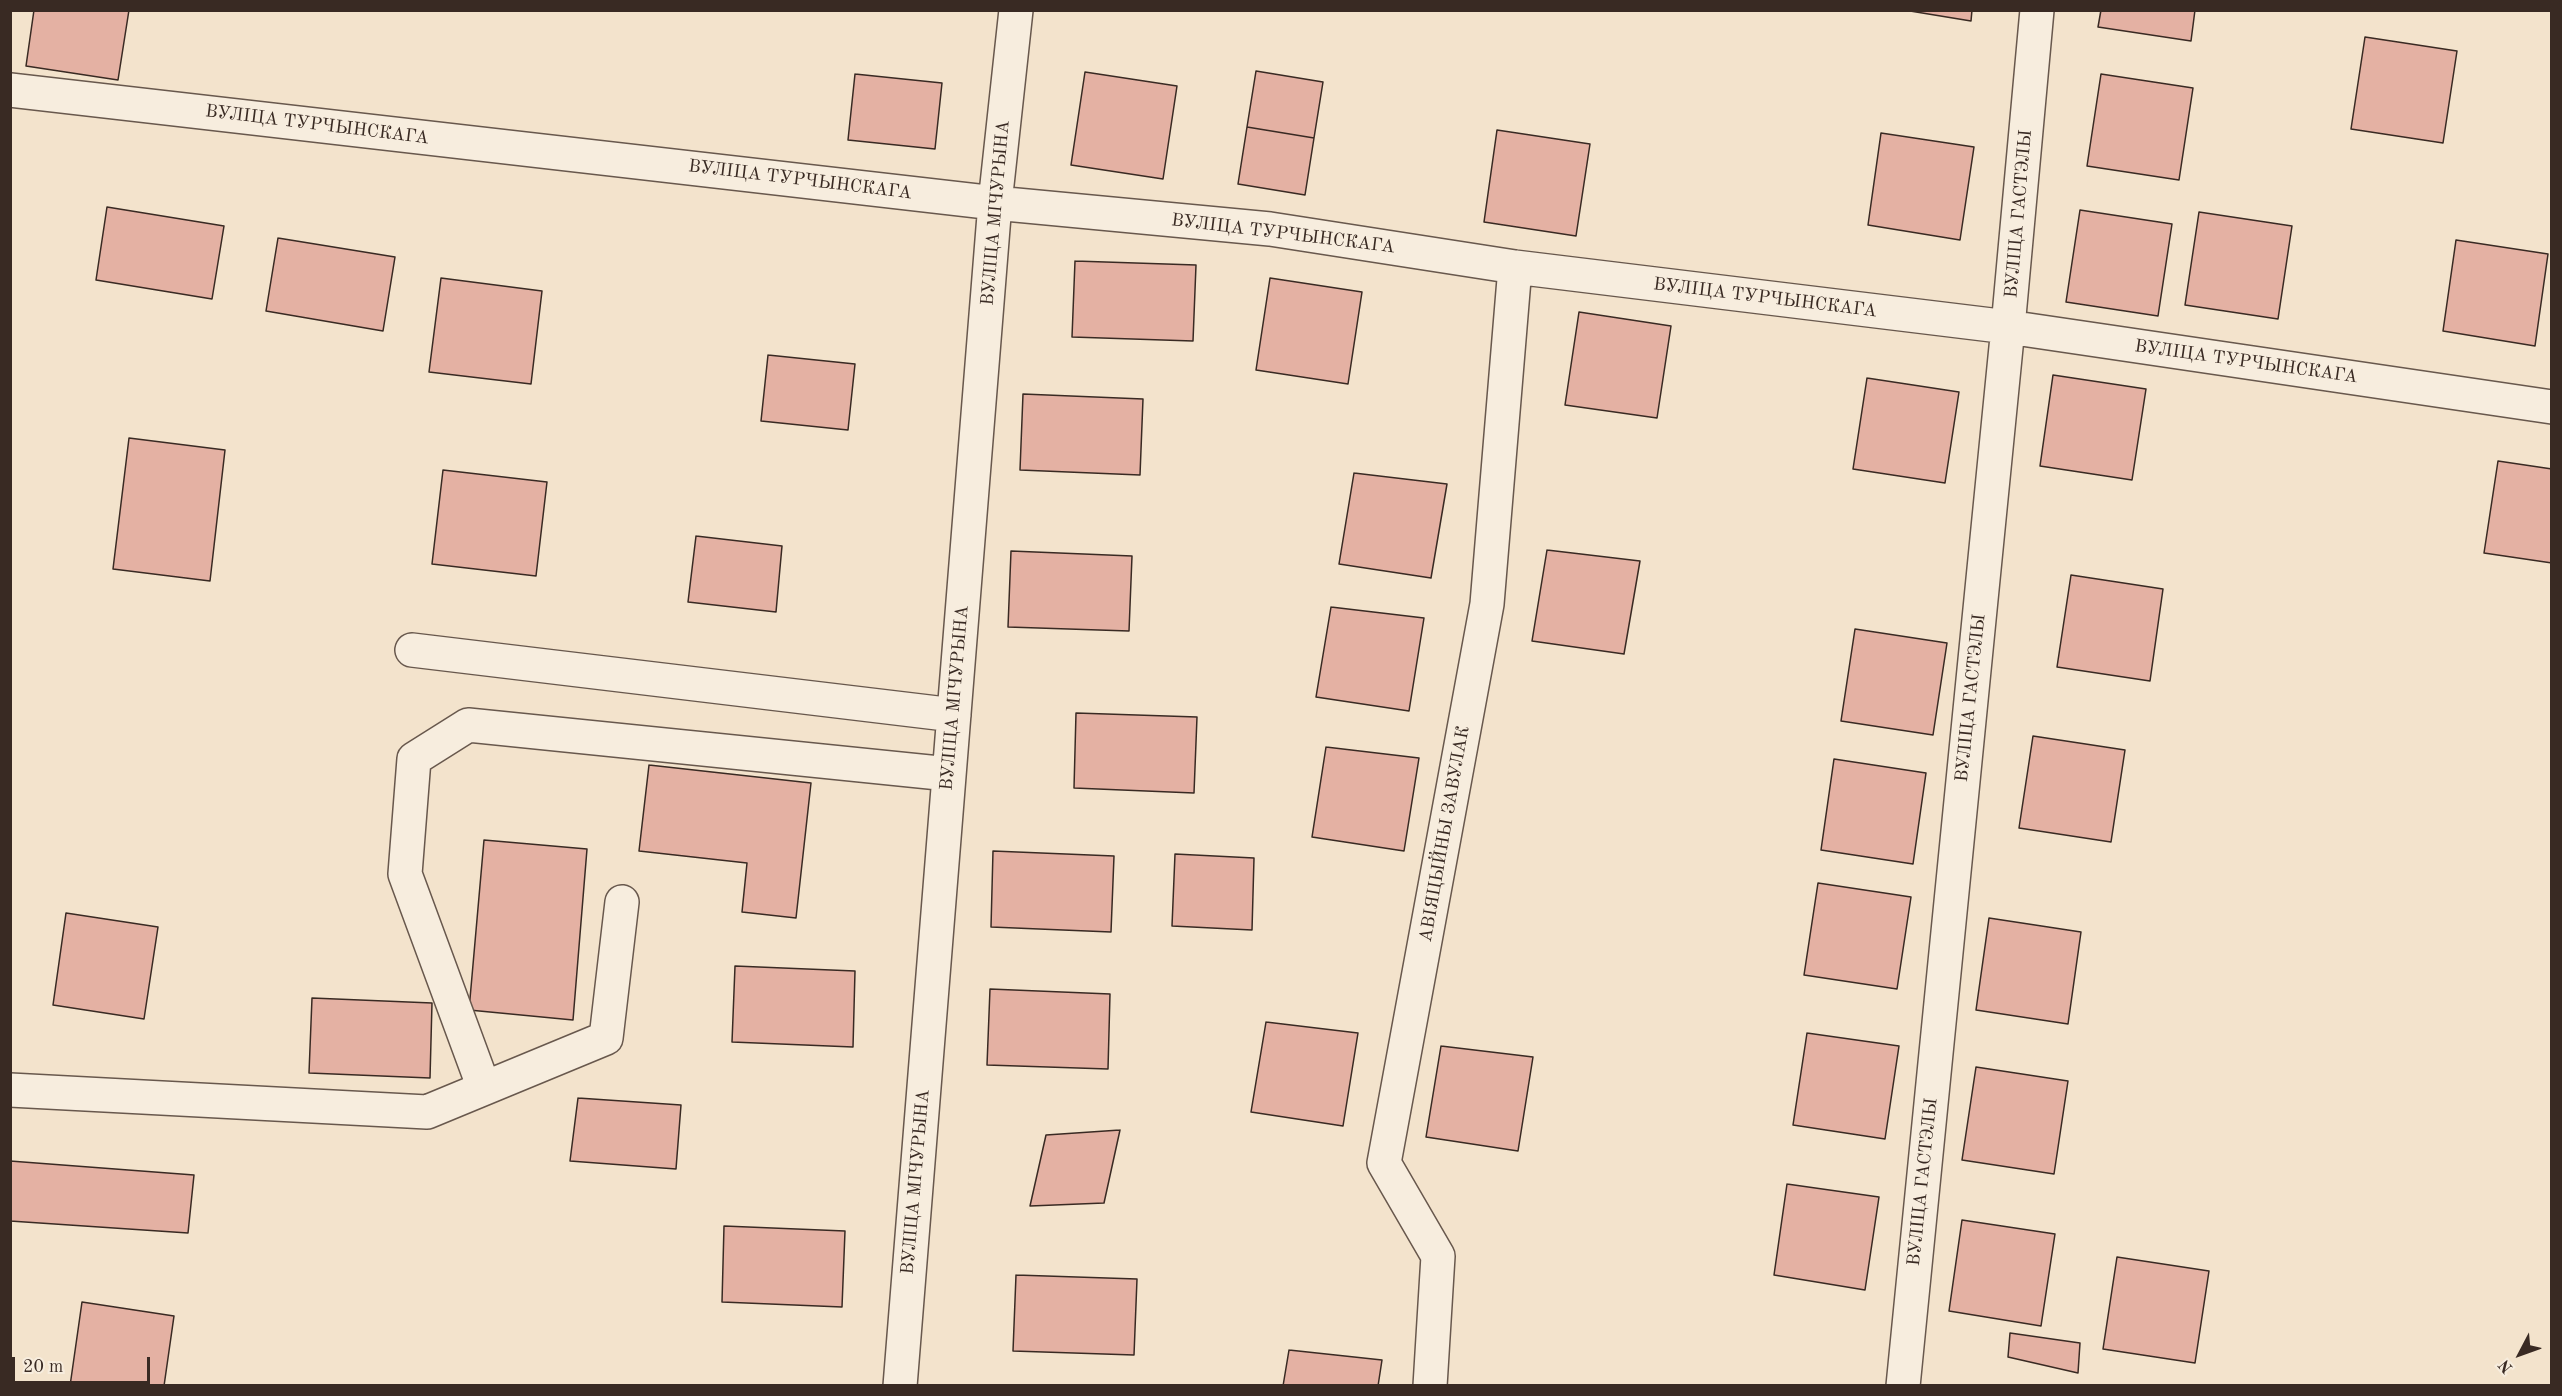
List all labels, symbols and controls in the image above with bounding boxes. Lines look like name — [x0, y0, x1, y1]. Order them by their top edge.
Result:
street label: ВУЛІЦА ТУРЧЫНСКАГА — [204, 101, 430, 149]
street label: ВУЛІЦА МІЧУРЫНА — [977, 120, 1015, 306]
street label: ВУЛІЦА ГАСТЭЛЫ — [2001, 129, 2037, 299]
street label: ВУЛІЦА ТУРЧЫНСКАГА — [687, 156, 913, 204]
street label: ВУЛІЦА ТУРЧЫНСКАГА — [1170, 210, 1396, 258]
street label: ВУЛІЦА ТУРЧЫНСКАГА — [1652, 274, 1878, 322]
street label: ВУЛІЦА ТУРЧЫНСКАГА — [2133, 336, 2359, 388]
street label: ВУЛІЦА МІЧУРЫНА — [936, 605, 974, 791]
street label: ВУЛІЦА ГАСТЭЛЫ — [1951, 613, 1991, 783]
street label: АВІЯЦЫЙНЫ ЗАВУЛАК — [1415, 724, 1475, 944]
street label: ВУЛІЦА МІЧУРЫНА — [897, 1089, 935, 1275]
street label: ВУЛІЦА ГАСТЭЛЫ — [1903, 1097, 1943, 1267]
north arrow — [2490, 1324, 2550, 1384]
scale bar — [15, 1345, 153, 1383]
text: N — [2496, 1356, 2516, 1376]
text: 20 m — [23, 1358, 63, 1376]

